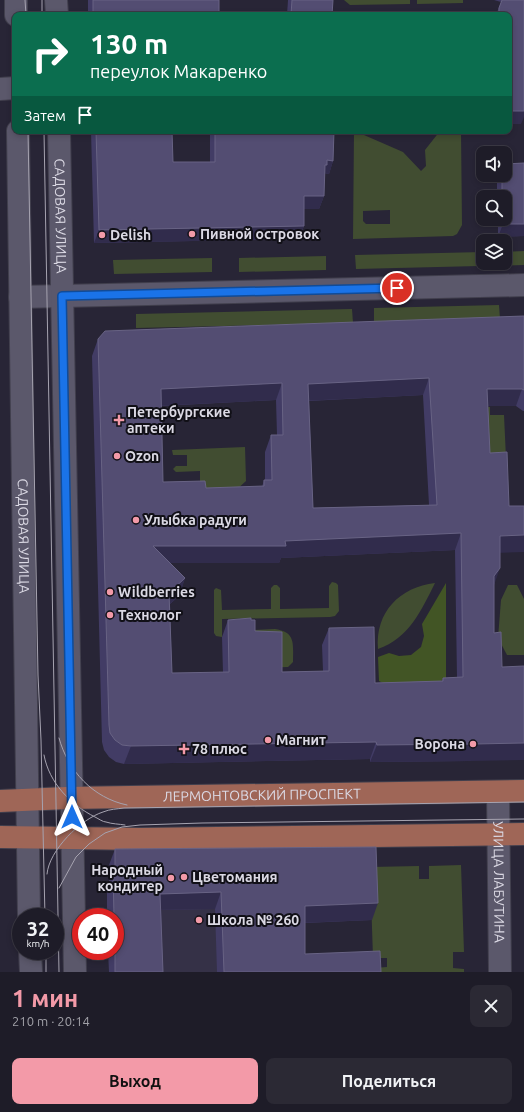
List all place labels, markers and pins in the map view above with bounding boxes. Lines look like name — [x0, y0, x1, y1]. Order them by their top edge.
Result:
place label: Пивной островок — [200, 226, 319, 242]
place label: Delish — [110, 227, 151, 243]
marker: Пивной островок — [187, 229, 197, 239]
marker: Delish — [97, 230, 107, 240]
pin — [380, 271, 414, 305]
place label: Петербургские аптеки — [127, 404, 230, 436]
marker: Петербургские аптеки — [114, 415, 124, 425]
place label: Ozon — [125, 448, 159, 464]
marker: Ozon — [112, 451, 122, 461]
place label: Улыбка радуги — [144, 512, 247, 528]
marker: Улыбка радуги — [131, 515, 141, 525]
place label: Wildberries — [118, 584, 195, 600]
marker: Wildberries — [105, 587, 115, 597]
place label: Технолог — [118, 607, 182, 623]
marker: Технолог — [105, 610, 115, 620]
place label: Магнит — [276, 732, 326, 748]
marker: Магнит — [263, 735, 273, 745]
place label: Ворона — [415, 736, 465, 752]
marker: Ворона — [468, 739, 478, 749]
place label: 78 плюс — [192, 741, 247, 757]
marker: 78 плюс — [179, 744, 189, 754]
place label: Народный кондитер — [91, 862, 163, 894]
place label: Цветомания — [192, 869, 278, 885]
marker: Цветомания — [179, 872, 189, 882]
marker: Народный кондитер — [166, 873, 176, 883]
place label: Школа № 260 — [207, 912, 299, 928]
marker: Школа № 260 — [194, 915, 204, 925]

